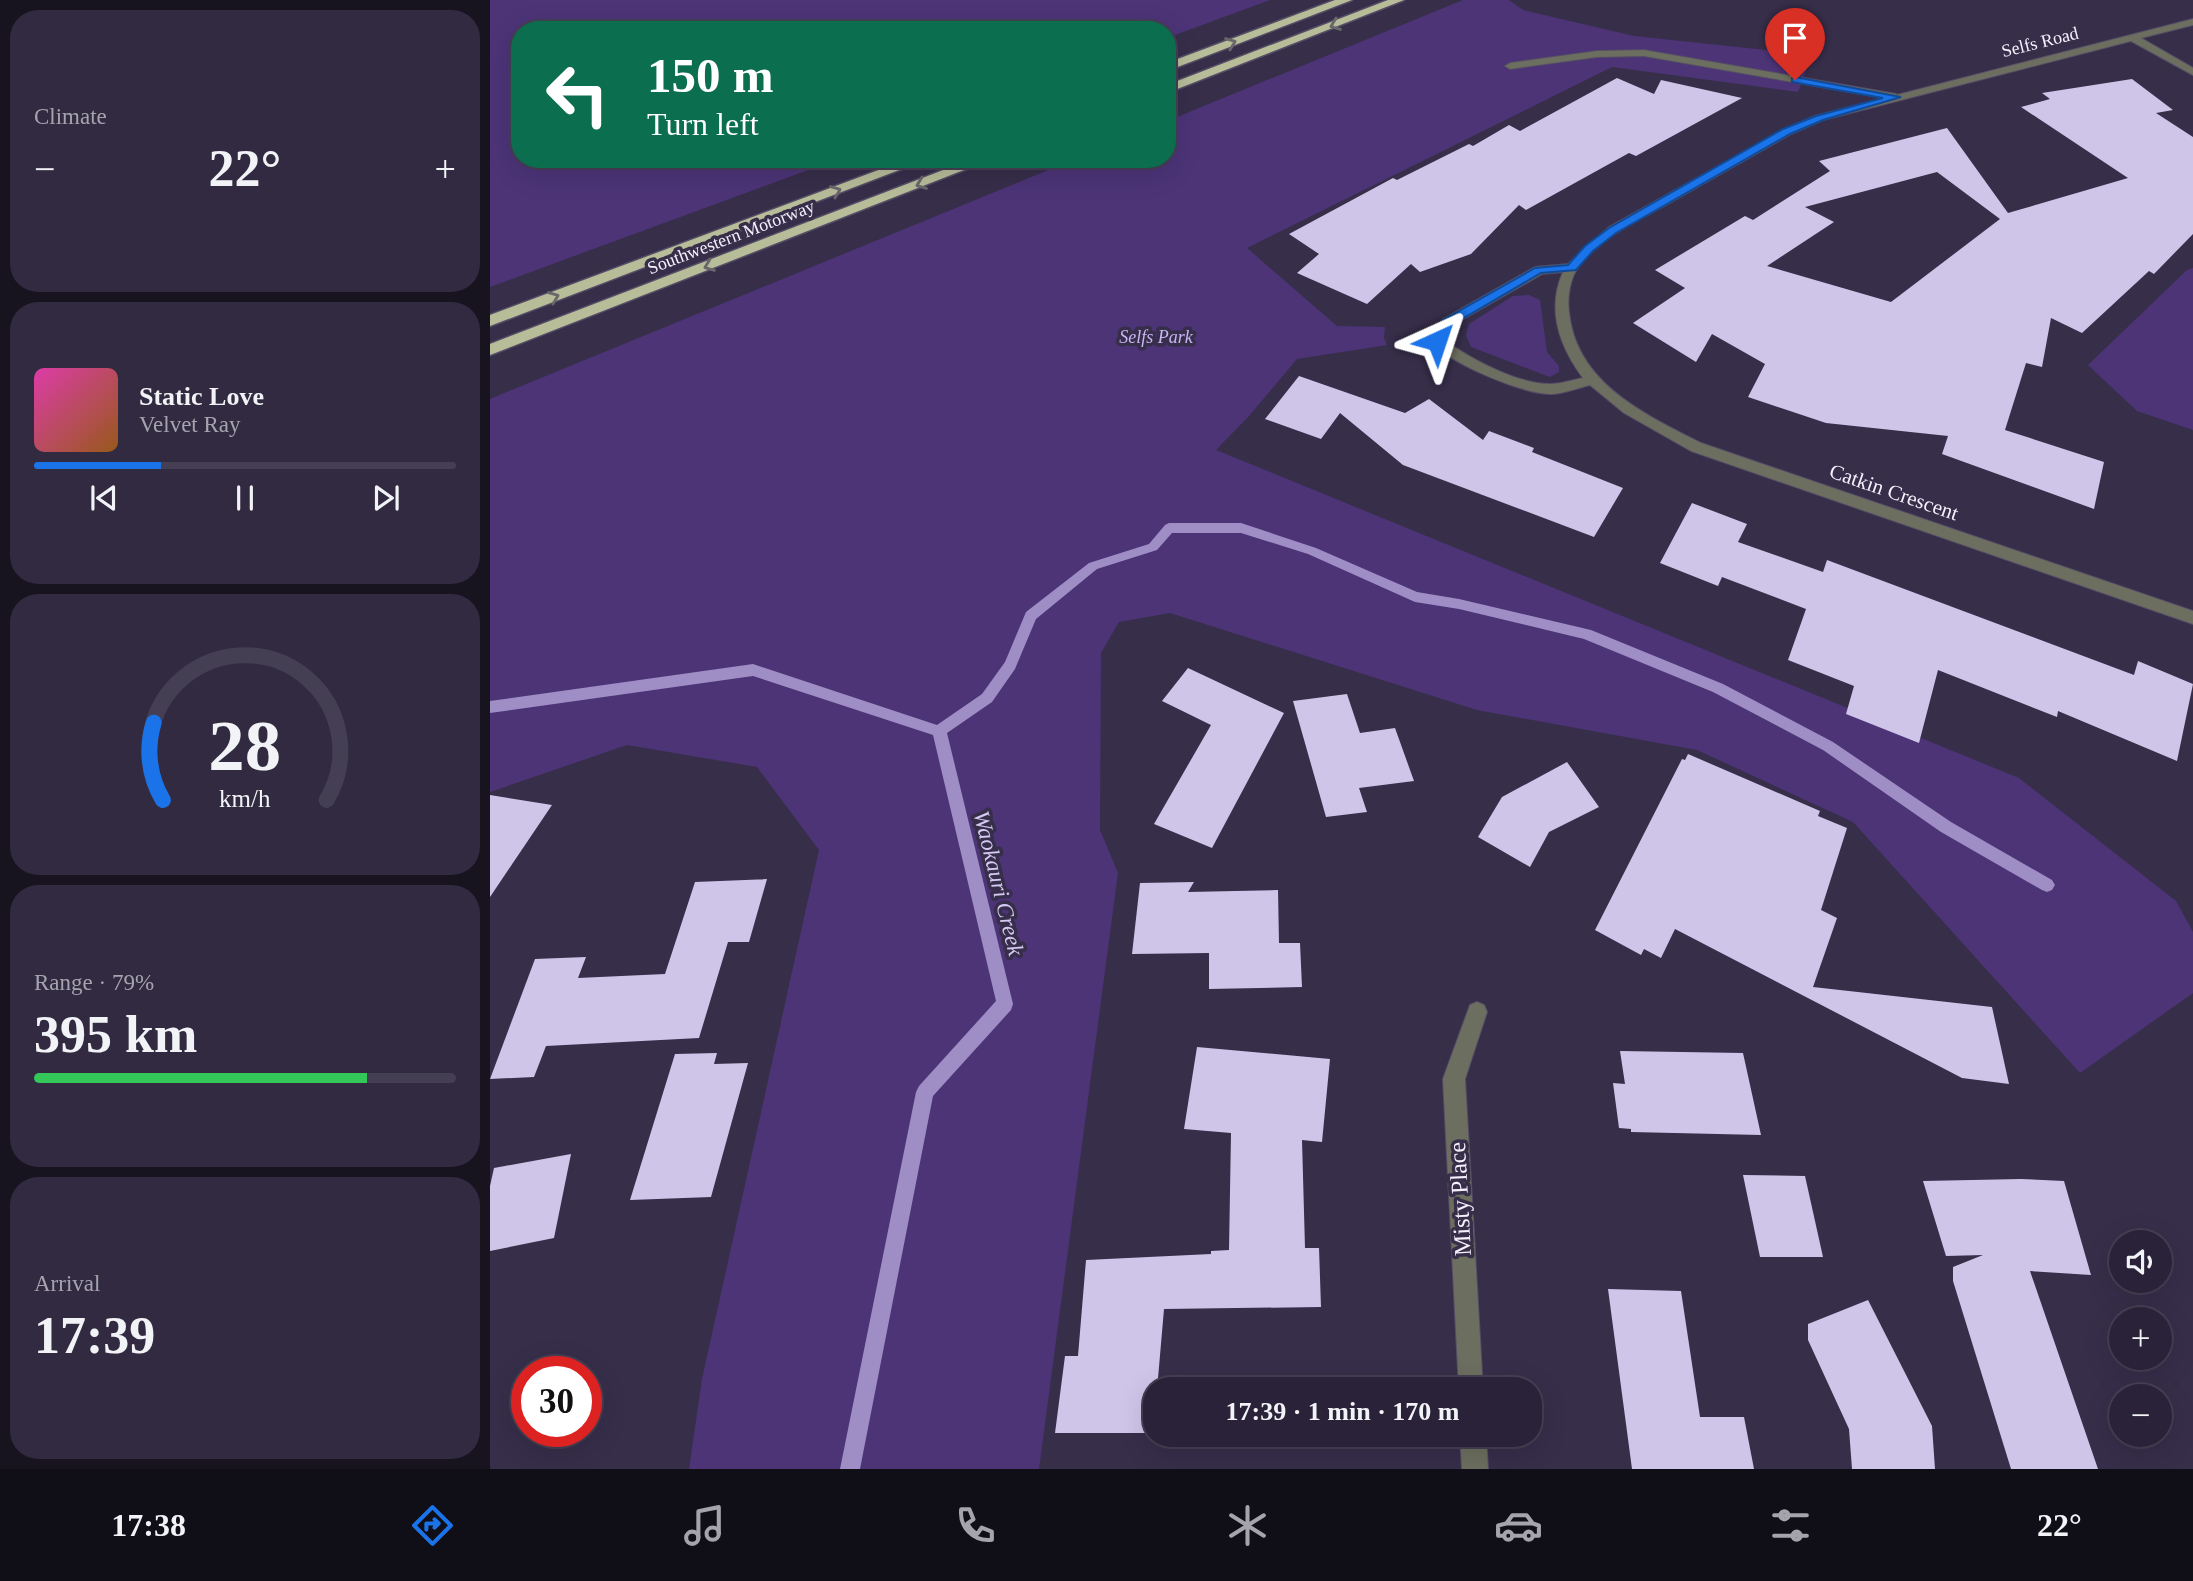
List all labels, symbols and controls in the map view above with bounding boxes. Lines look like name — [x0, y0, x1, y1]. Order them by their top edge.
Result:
pin — [1765, 8, 1825, 80]
one-way arrow — [1329, 16, 1341, 30]
icon: arrive — [1776, 19, 1814, 57]
street label: Selfs Road — [1999, 23, 2081, 61]
one-way arrow — [1225, 37, 1237, 51]
text: 150 m — [647, 48, 774, 103]
icon: left — [532, 49, 623, 140]
text: Climate — [34, 104, 107, 129]
text: Turn left — [647, 106, 759, 142]
text: 22° — [209, 140, 281, 197]
text: − — [34, 148, 55, 190]
text: + — [435, 148, 456, 190]
one-way arrow — [916, 175, 928, 189]
one-way arrow — [829, 186, 841, 200]
street label: Southwestern Motorway — [645, 196, 817, 278]
one-way arrow — [704, 257, 716, 271]
one-way arrow — [547, 291, 559, 305]
position arrow — [1400, 304, 1474, 378]
park label: Selfs Park — [1119, 327, 1194, 347]
text: Static Love — [139, 382, 264, 411]
text: Velvet Ray — [139, 412, 241, 437]
street label: Catkin Crescent — [1826, 459, 1962, 525]
icon: previous — [85, 479, 123, 517]
icon: pause — [226, 479, 264, 517]
icon: next — [367, 479, 405, 517]
text: 28 — [209, 706, 281, 787]
text: km/h — [219, 785, 271, 812]
water label: Waokauri Creek — [968, 808, 1029, 959]
text: Range · 79% — [34, 970, 154, 995]
text: 395 km — [34, 1006, 197, 1063]
street label: Misty Place — [1444, 1141, 1476, 1257]
map controls — [2109, 1230, 2172, 1447]
button: sound — [2109, 1230, 2172, 1293]
text: Arrival — [34, 1271, 100, 1296]
text: 17:39 — [34, 1307, 155, 1364]
button: + — [2109, 1307, 2172, 1370]
speed limit sign: 30 — [511, 1356, 602, 1447]
button: − — [2109, 1384, 2172, 1447]
text: 17:39 · 1 min · 170 m — [1226, 1397, 1460, 1426]
icon: directions — [408, 1501, 457, 1550]
icon: music — [680, 1501, 729, 1550]
icon: phone — [951, 1501, 1000, 1550]
icon: climate — [1223, 1501, 1272, 1550]
icon: car — [1494, 1501, 1543, 1550]
icon: filters — [1766, 1501, 1815, 1550]
text: 17:38 — [111, 1507, 186, 1543]
text: 22° — [2037, 1507, 2082, 1543]

